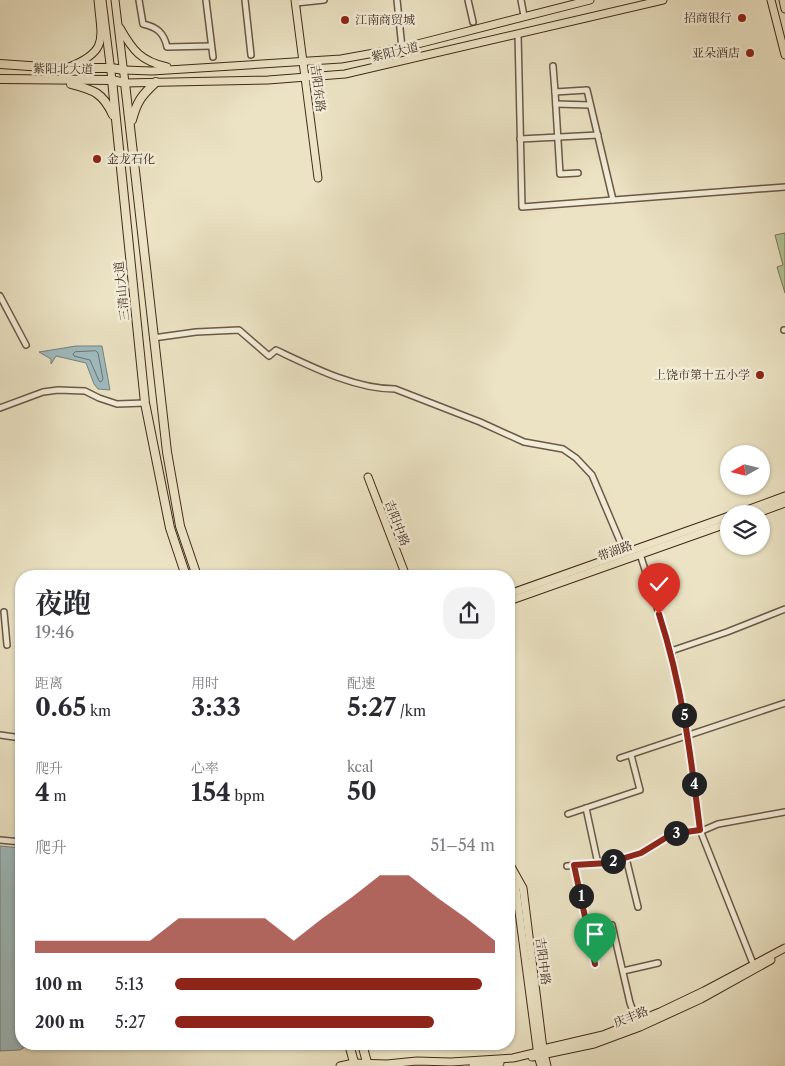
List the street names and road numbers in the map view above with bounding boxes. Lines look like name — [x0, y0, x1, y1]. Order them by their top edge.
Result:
street label: 紫阳大道 — [370, 39, 420, 64]
street label: 紫阳北大道 — [33, 60, 93, 77]
street label: 吉阳东路 — [308, 63, 329, 113]
street label: 三清山大道 — [111, 260, 132, 322]
street label: 吉阳中路 — [382, 498, 413, 548]
street label: 带湖路 — [595, 537, 634, 564]
street label: 吉阳中路 — [533, 936, 554, 986]
street label: 庆丰路 — [611, 1003, 650, 1030]

